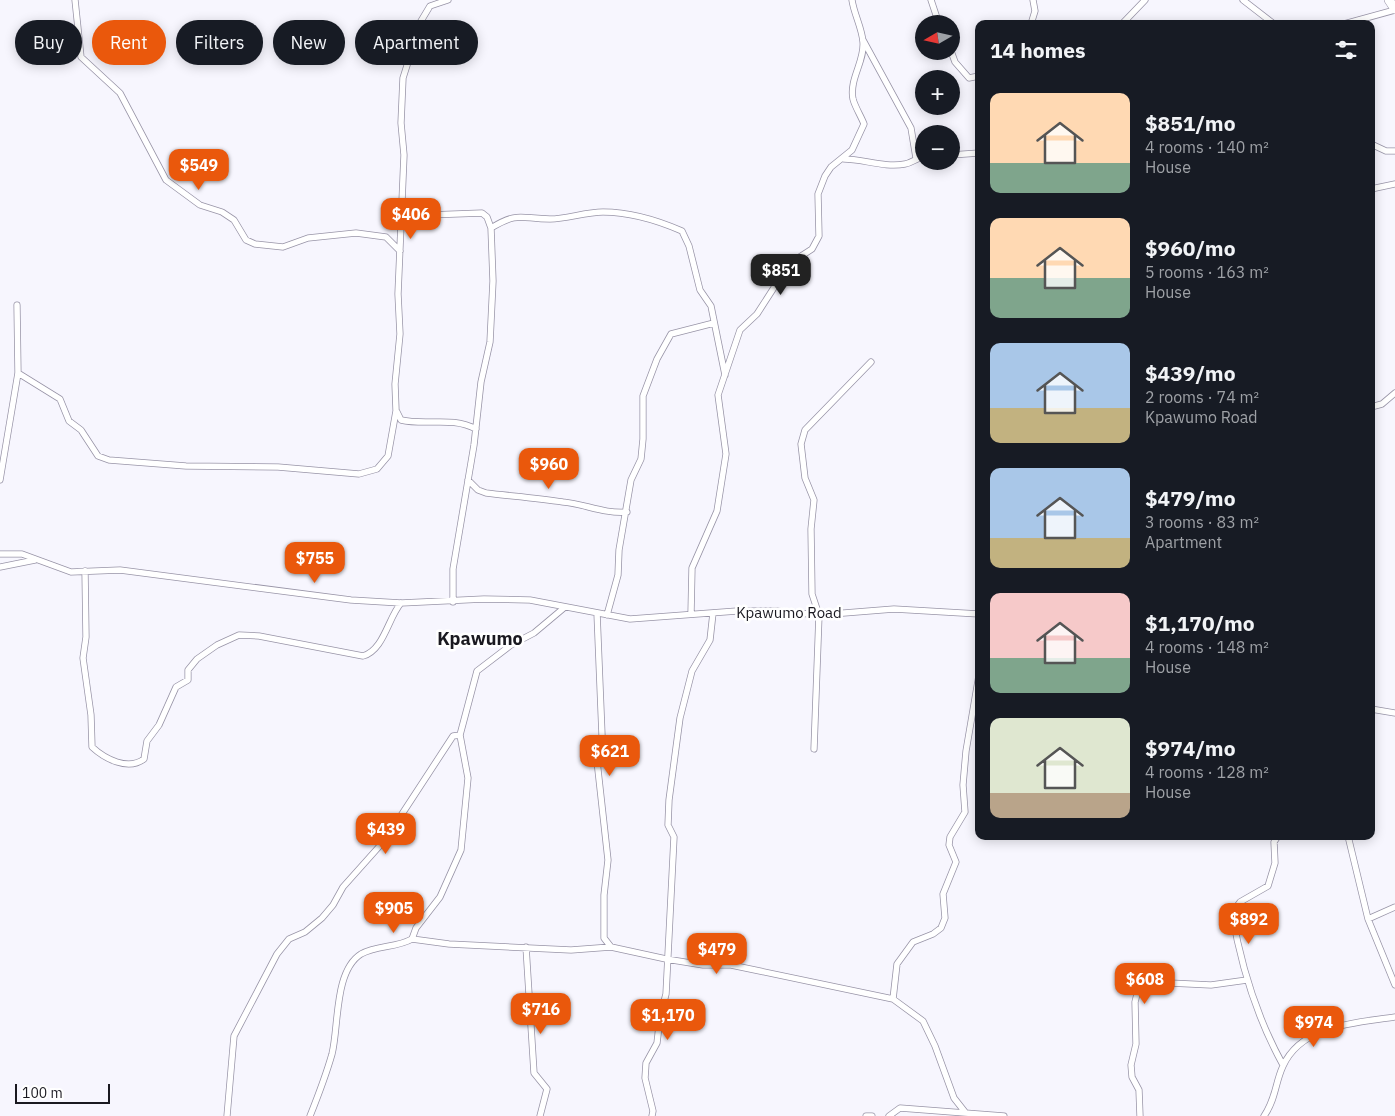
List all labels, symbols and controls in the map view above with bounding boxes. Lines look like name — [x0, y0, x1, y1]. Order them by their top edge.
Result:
north arrow — [915, 15, 960, 60]
map controls — [915, 15, 960, 170]
chip: Buy — [15, 20, 82, 65]
chip: Rent — [92, 20, 166, 65]
chip: Filters — [176, 20, 263, 65]
chip: New — [273, 20, 345, 65]
chip: Apartment — [355, 20, 478, 65]
text: 14 homes — [990, 36, 1086, 64]
icon: filters — [1332, 36, 1360, 64]
button: + — [915, 70, 960, 115]
text: $851/mo — [1145, 109, 1236, 137]
icon: home — [1030, 113, 1090, 173]
button: − — [915, 125, 960, 170]
text: 4 rooms · 140 m² — [1145, 137, 1269, 157]
pin: $549 — [169, 148, 229, 191]
text: $549 — [180, 155, 218, 175]
text: House — [1145, 157, 1191, 177]
pin: $406 — [381, 198, 441, 240]
text: $406 — [392, 204, 430, 224]
text: $960/mo — [1145, 234, 1236, 262]
icon: home — [1030, 238, 1090, 298]
pin: $851 — [751, 254, 811, 296]
text: $851 — [762, 260, 800, 280]
text: 5 rooms · 163 m² — [1145, 262, 1269, 282]
text: House — [1145, 282, 1191, 302]
text: $439/mo — [1145, 359, 1236, 387]
icon: home — [1030, 363, 1090, 423]
text: 2 rooms · 74 m² — [1145, 387, 1259, 407]
text: Kpawumo Road — [1145, 407, 1258, 427]
pin: $960 — [519, 448, 579, 490]
text: $960 — [530, 454, 568, 474]
text: $479/mo — [1145, 484, 1236, 512]
icon: home — [1030, 488, 1090, 548]
text: 3 rooms · 83 m² — [1145, 512, 1259, 532]
text: Apartment — [1145, 532, 1222, 552]
pin: $755 — [285, 542, 345, 584]
text: $755 — [296, 548, 334, 568]
street label: Kpawumo Road — [736, 603, 842, 622]
text: $1,170/mo — [1145, 609, 1255, 637]
icon: home — [1030, 613, 1090, 673]
district label: Kpawumo — [437, 627, 523, 650]
text: 4 rooms · 148 m² — [1145, 637, 1269, 657]
text: House — [1145, 657, 1191, 677]
pin: $621 — [580, 734, 640, 777]
text: $974/mo — [1145, 734, 1236, 762]
icon: home — [1030, 738, 1090, 798]
text: $621 — [591, 741, 629, 761]
text: 4 rooms · 128 m² — [1145, 762, 1269, 782]
text: House — [1145, 782, 1191, 802]
pin: $439 — [356, 812, 416, 855]
text: $439 — [367, 819, 405, 839]
pin: $905 — [364, 892, 424, 934]
text: $905 — [375, 898, 413, 918]
pin: $892 — [1219, 902, 1279, 945]
text: $892 — [1230, 909, 1268, 929]
pin: $479 — [687, 932, 747, 975]
text: $479 — [698, 939, 736, 959]
pin: $608 — [1115, 962, 1175, 1005]
text: $608 — [1126, 969, 1164, 989]
pin: $716 — [511, 992, 571, 1035]
pin: $1,170 — [627, 998, 709, 1041]
text: $716 — [522, 999, 560, 1019]
text: $1,170 — [642, 1005, 694, 1025]
pin: $974 — [1284, 1006, 1344, 1048]
text: $974 — [1295, 1012, 1333, 1032]
scale bar — [15, 1081, 110, 1104]
text: 100 m — [22, 1084, 63, 1102]

